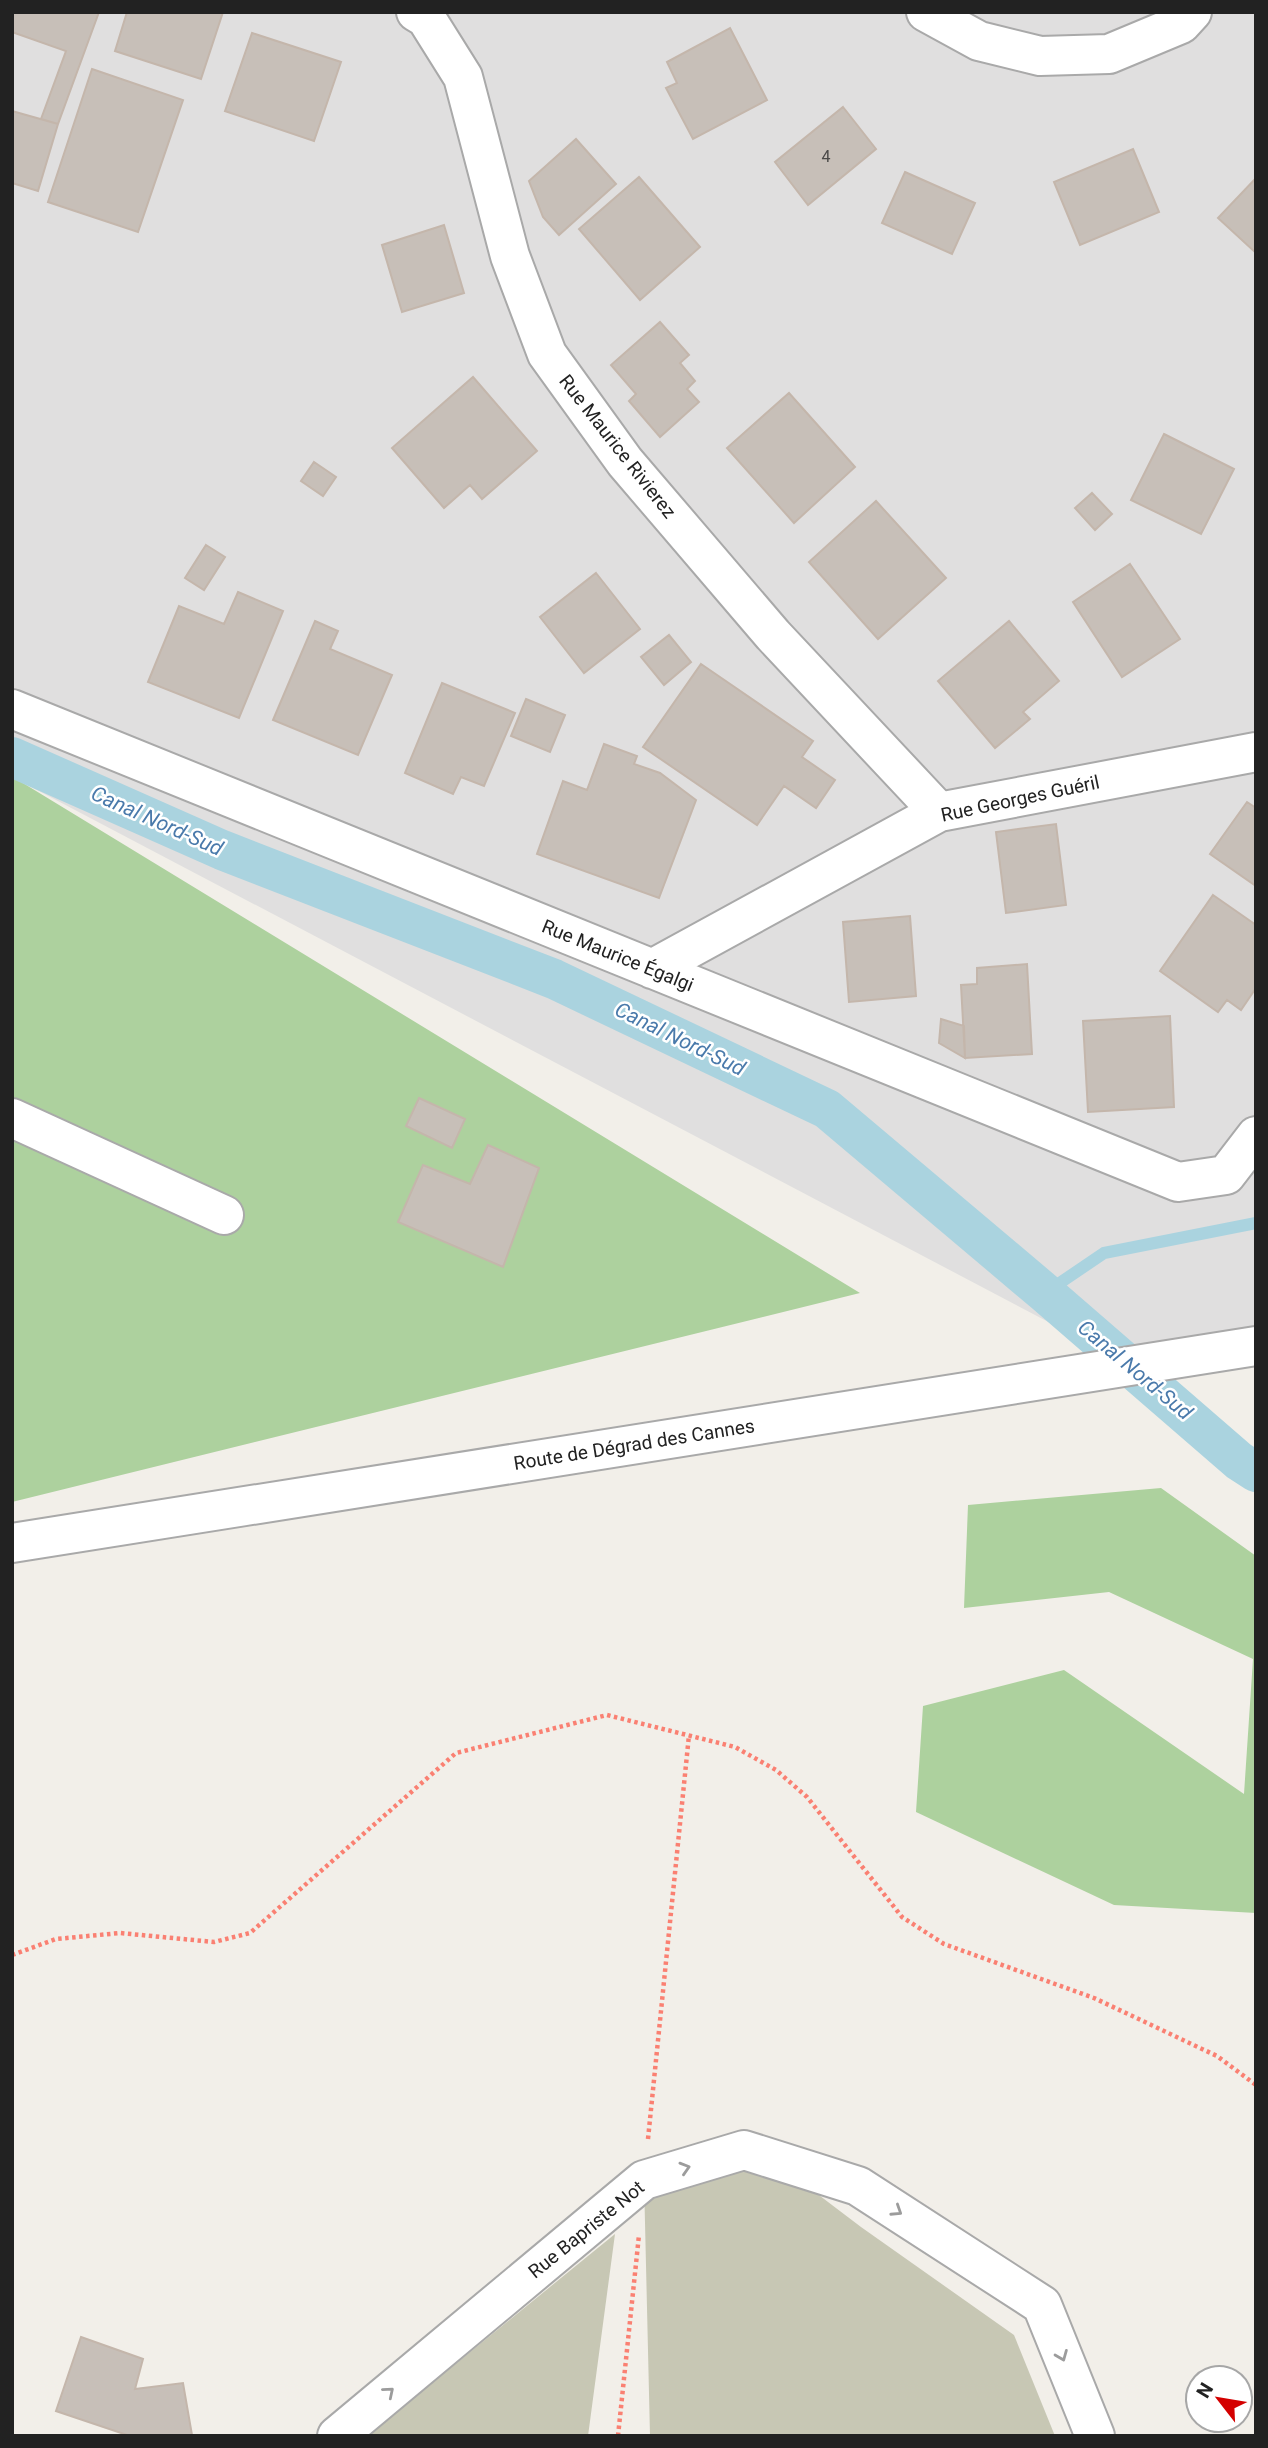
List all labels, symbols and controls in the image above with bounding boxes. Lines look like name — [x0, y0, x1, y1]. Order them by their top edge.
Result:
house number: 4 — [822, 147, 831, 166]
street label: Rue Maurice Rivierez — [554, 370, 681, 523]
street label: Rue Georges Guéril — [939, 770, 1101, 827]
water label: Canal Nord-Sud — [87, 781, 227, 861]
street label: Rue Maurice Égalgi — [539, 915, 697, 996]
water label: Canal Nord-Sud — [611, 997, 749, 1081]
water label: Canal Nord-Sud — [1073, 1315, 1197, 1425]
street label: Route de Dégrad des Cannes — [512, 1414, 756, 1475]
one-way arrow — [679, 2161, 691, 2176]
street label: Rue Bapriste Not — [524, 2176, 649, 2283]
one-way arrow — [889, 2203, 902, 2216]
one-way arrow — [1054, 2349, 1068, 2361]
north arrow — [1184, 2364, 1254, 2434]
text: N — [1192, 2379, 1218, 2402]
one-way arrow — [381, 2388, 394, 2400]

